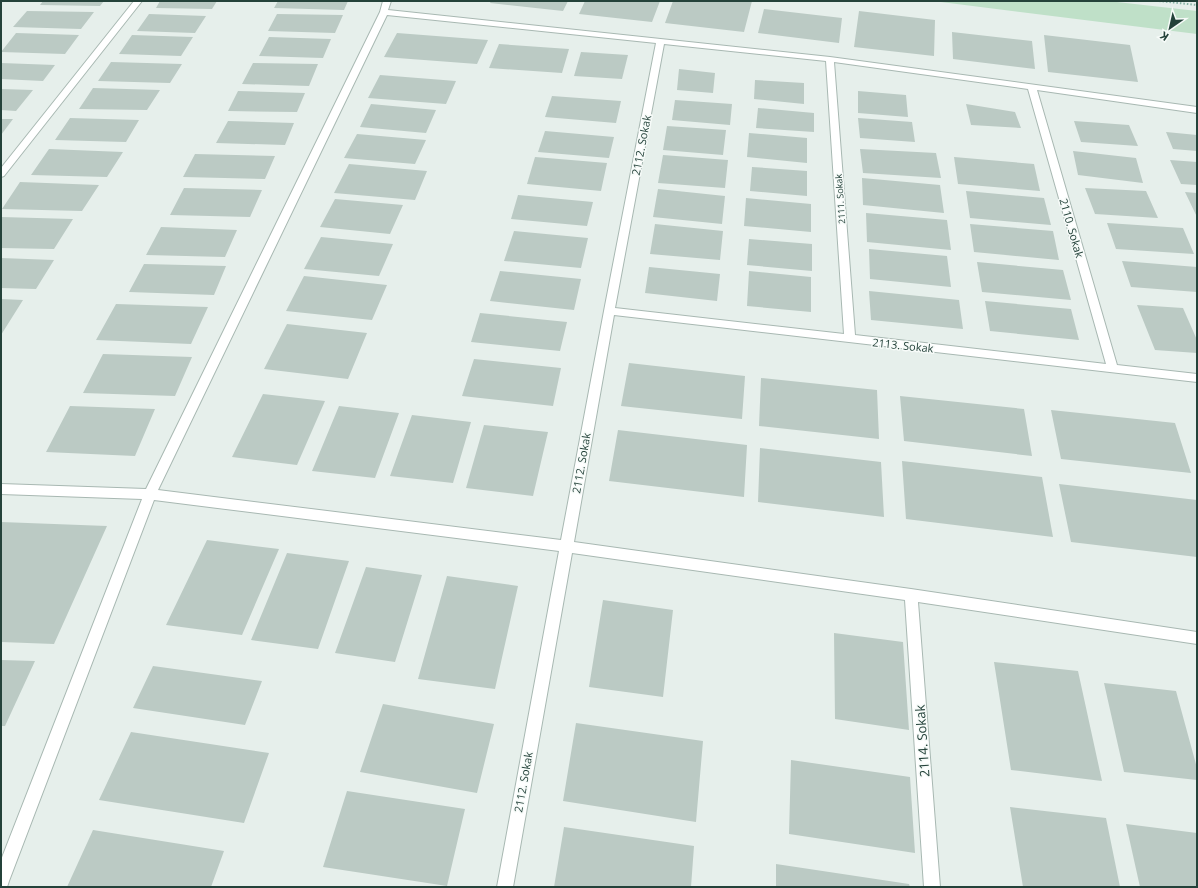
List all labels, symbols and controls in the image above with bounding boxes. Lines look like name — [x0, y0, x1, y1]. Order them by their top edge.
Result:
north arrow — [1150, 8, 1190, 48]
text: K — [1156, 28, 1171, 45]
street label: 2112. Sokak — [628, 113, 654, 176]
street label: 2111. Sokak — [832, 173, 848, 224]
street label: 2110. Sokak — [1056, 197, 1088, 260]
street label: 2113. Sokak — [872, 334, 934, 356]
street label: 2112. Sokak — [568, 431, 594, 494]
street label: 2114. Sokak — [910, 704, 934, 778]
street label: 2112. Sokak — [510, 750, 536, 813]

